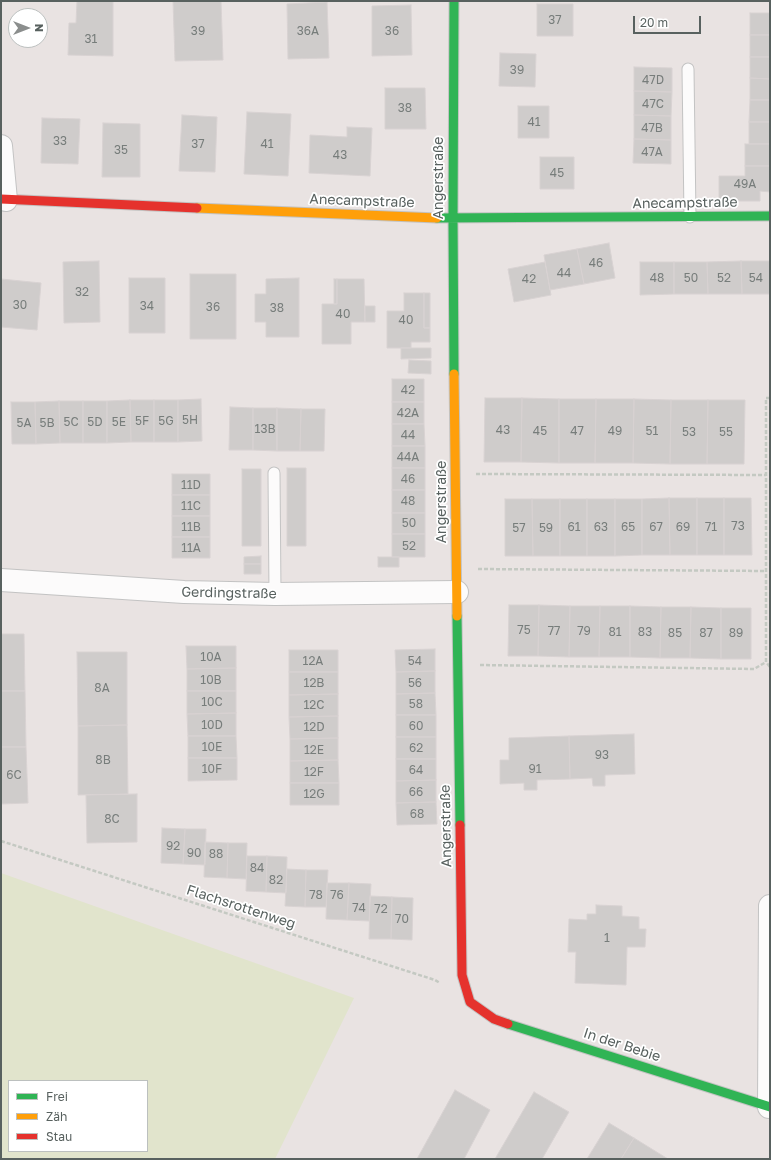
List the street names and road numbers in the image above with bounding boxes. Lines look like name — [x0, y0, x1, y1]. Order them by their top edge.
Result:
street label: Angerstraße — [431, 137, 447, 219]
street label: Anecampstraße — [309, 191, 415, 211]
street label: Anecampstraße — [632, 194, 738, 212]
street label: Angerstraße — [434, 461, 450, 543]
street label: Gerdingstraße — [181, 584, 277, 602]
street label: Angerstraße — [437, 785, 455, 867]
street label: Flachsrottenweg — [184, 881, 298, 933]
street label: In der Bebie — [581, 1025, 663, 1065]

